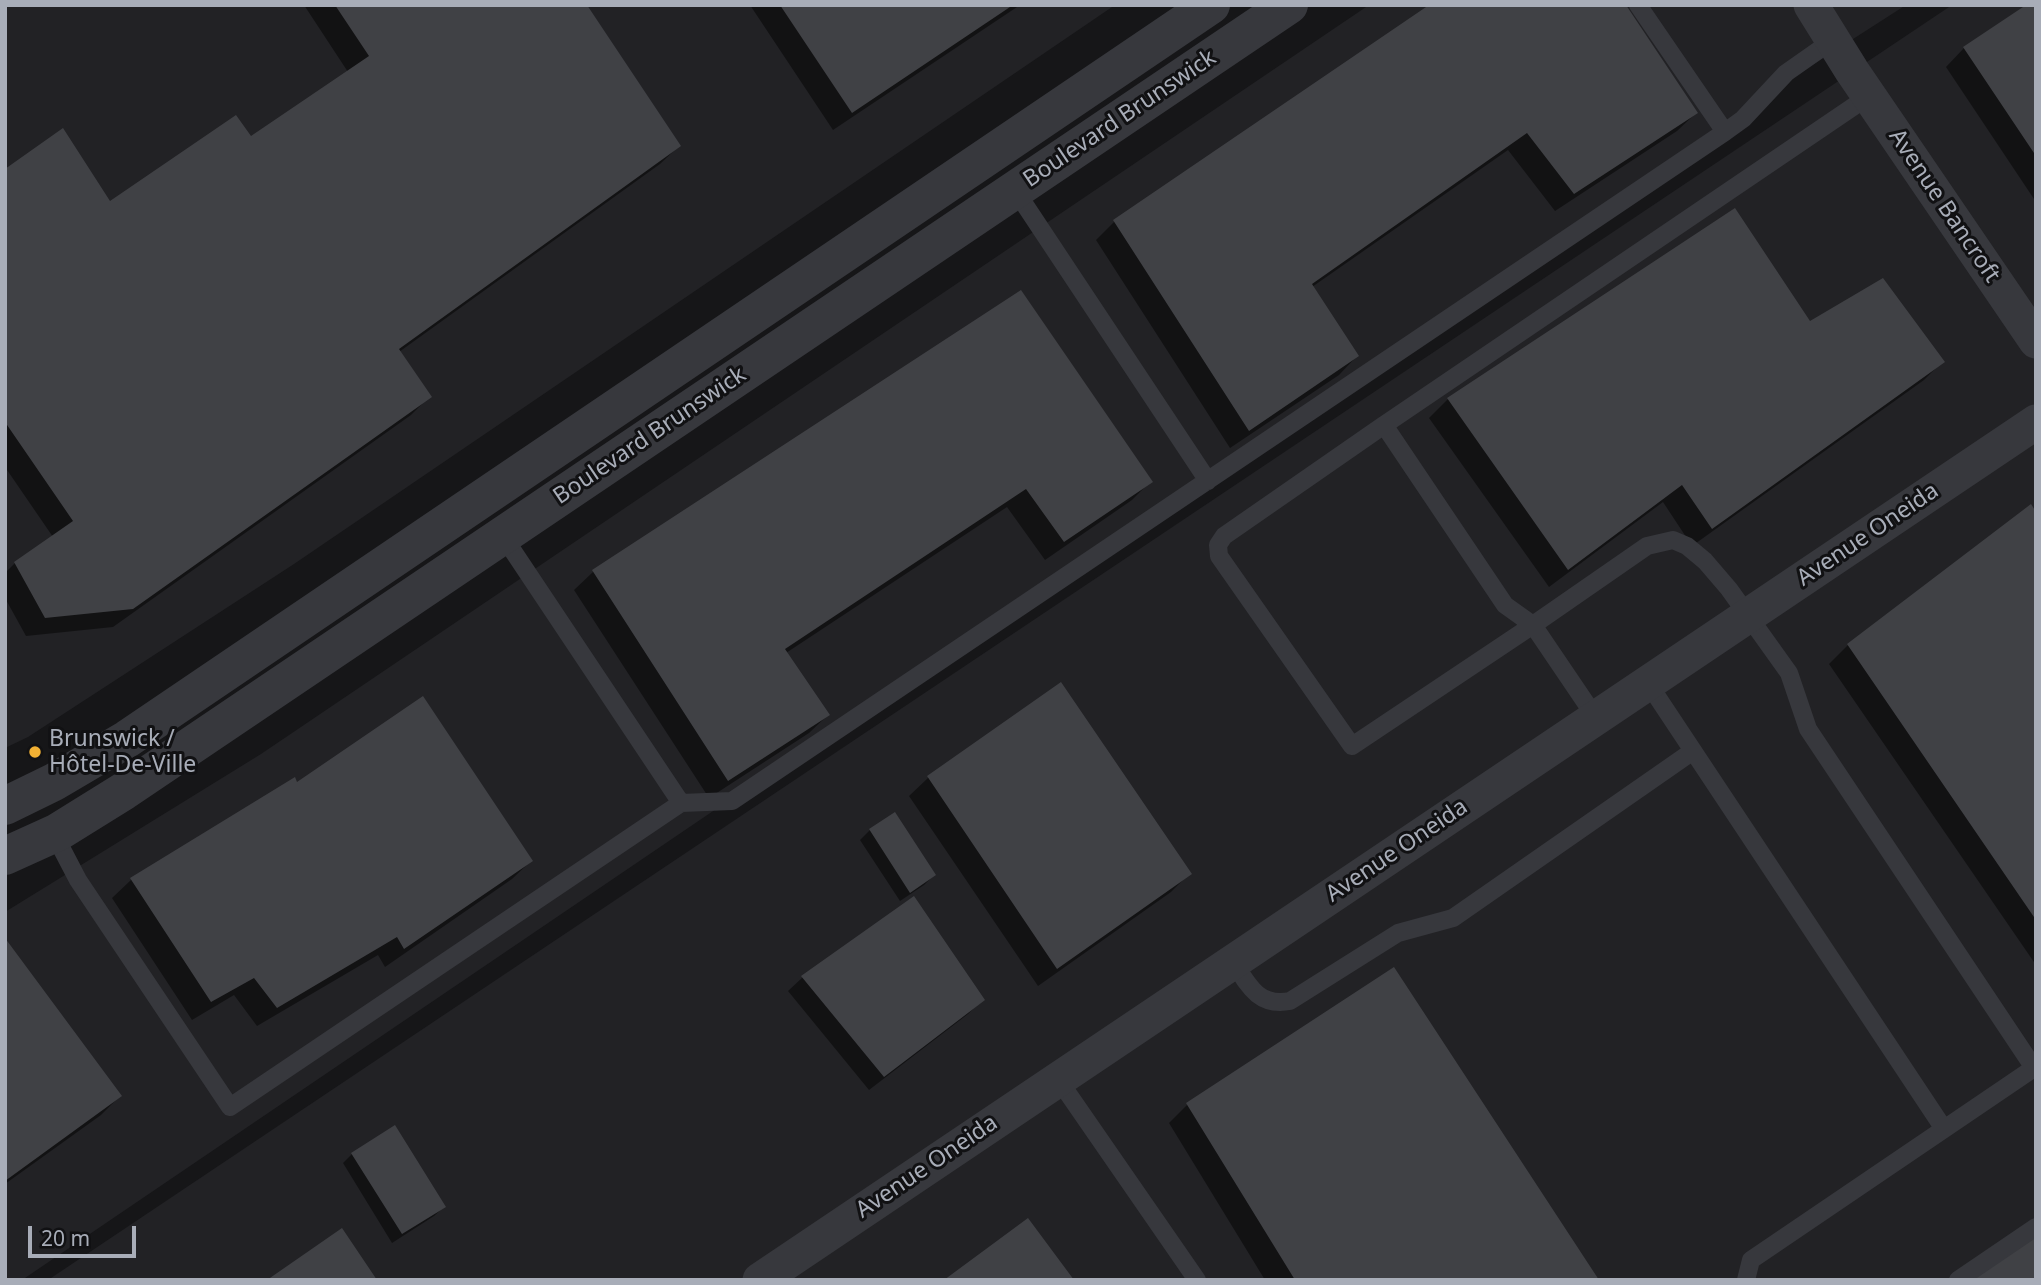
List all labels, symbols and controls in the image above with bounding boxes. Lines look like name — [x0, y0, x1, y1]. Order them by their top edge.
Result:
street label: Boulevard Brunswick — [1018, 44, 1222, 194]
street label: Avenue Bancroft — [1883, 124, 2005, 288]
street label: Boulevard Brunswick — [548, 361, 752, 511]
street label: Avenue Oneida — [1792, 477, 1944, 593]
place label: Brunswick / Hôtel-De-Ville — [49, 725, 196, 779]
marker: Brunswick / Hôtel-De-Ville — [27, 744, 43, 760]
street label: Avenue Oneida — [1321, 793, 1473, 909]
street label: Avenue Oneida — [851, 1109, 1003, 1225]
scale bar — [32, 1212, 140, 1256]
text: 20 m — [41, 1224, 90, 1252]

